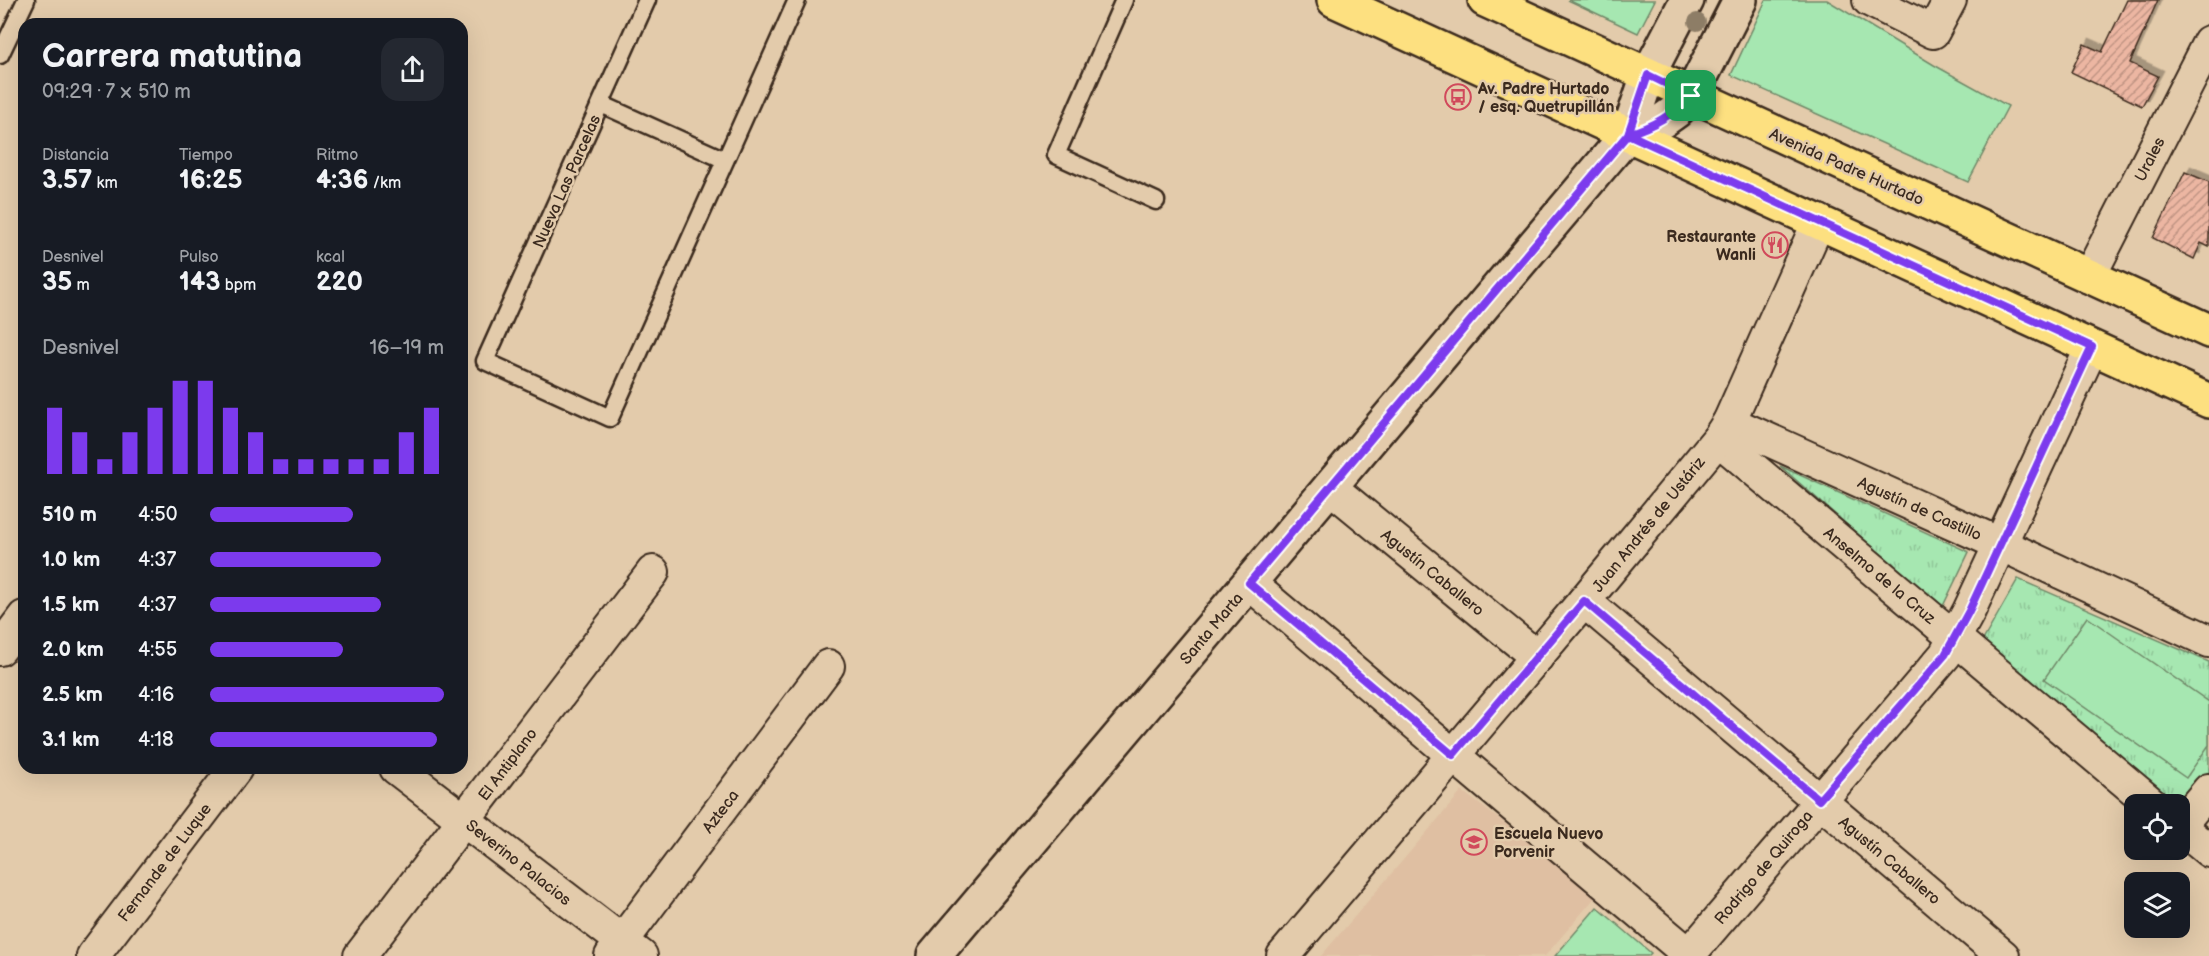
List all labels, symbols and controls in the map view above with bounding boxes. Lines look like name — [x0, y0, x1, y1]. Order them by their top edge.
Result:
text: Carrera matutina — [42, 37, 302, 77]
button: share — [381, 38, 444, 101]
pin — [1665, 70, 1716, 121]
icon: arrive — [1674, 79, 1707, 112]
text: 09:29 · 7 × 510 m — [42, 80, 191, 104]
place label: Av. Padre Hurtado / esq. Quetrupillán — [1477, 80, 1614, 117]
bus stop icon: Av. Padre Hurtado / esq. Quetrupillán — [1443, 82, 1473, 112]
street label: Nueva Las Parcelas — [529, 112, 605, 251]
street label: Avenida Padre Hurtado — [1766, 125, 1926, 210]
street label: Urales — [2131, 134, 2170, 185]
text: Distancia — [42, 146, 109, 165]
text: Tiempo — [179, 146, 233, 165]
text: Ritmo — [316, 146, 358, 165]
text: 3.57 — [42, 165, 92, 196]
text: 16:25 — [179, 165, 243, 196]
text: 4:36 — [316, 165, 369, 196]
text: km — [92, 174, 118, 193]
text: /km — [369, 174, 401, 193]
place label: Restaurante Wanli — [1666, 228, 1756, 265]
restaurant icon: Restaurante Wanli — [1760, 230, 1790, 260]
text: Desnivel — [42, 248, 104, 267]
text: Pulso — [179, 248, 219, 267]
text: kcal — [316, 248, 345, 267]
text: 35 — [42, 267, 72, 298]
text: 143 — [179, 267, 220, 298]
text: 220 — [316, 267, 363, 298]
text: m — [72, 276, 90, 295]
text: bpm — [220, 276, 256, 295]
text: Desnivel — [42, 336, 119, 360]
text: 16–19 m — [370, 336, 444, 360]
street label: Juan Andrés de Ustáriz — [1589, 453, 1710, 596]
street label: Agustín de Castillo — [1854, 474, 1984, 545]
text: 510 m — [42, 503, 97, 527]
text: 4:50 — [138, 503, 177, 527]
street label: Anselmo de la Cruz — [1819, 524, 1939, 629]
street label: Agustín Caballero — [1377, 526, 1487, 621]
text: 1.0 km — [42, 548, 100, 572]
text: 4:37 — [138, 548, 176, 572]
street label: Santa Marta — [1177, 589, 1248, 669]
text: 1.5 km — [42, 593, 99, 617]
text: 4:37 — [138, 593, 176, 617]
text: 2.0 km — [42, 638, 104, 662]
text: 4:55 — [138, 638, 177, 662]
text: 2.5 km — [42, 683, 103, 707]
text: 4:16 — [138, 683, 174, 707]
street label: El Antiplano — [475, 725, 542, 805]
text: 3.1 km — [42, 728, 99, 752]
text: 4:18 — [138, 728, 174, 752]
street label: Azteca — [699, 787, 744, 837]
map controls — [2124, 794, 2190, 938]
button: locate — [2124, 794, 2190, 860]
street label: Fernande de Luque — [115, 800, 216, 926]
street label: Rodrigo de Quiroga — [1711, 807, 1817, 929]
street label: Agustín Caballero — [1834, 813, 1944, 909]
street label: Severino Palacios — [462, 816, 575, 910]
place label: Escuela Nuevo Porvenir — [1494, 825, 1603, 862]
school or university icon: Escuela Nuevo Porvenir — [1459, 827, 1489, 857]
button: layers — [2124, 872, 2190, 938]

